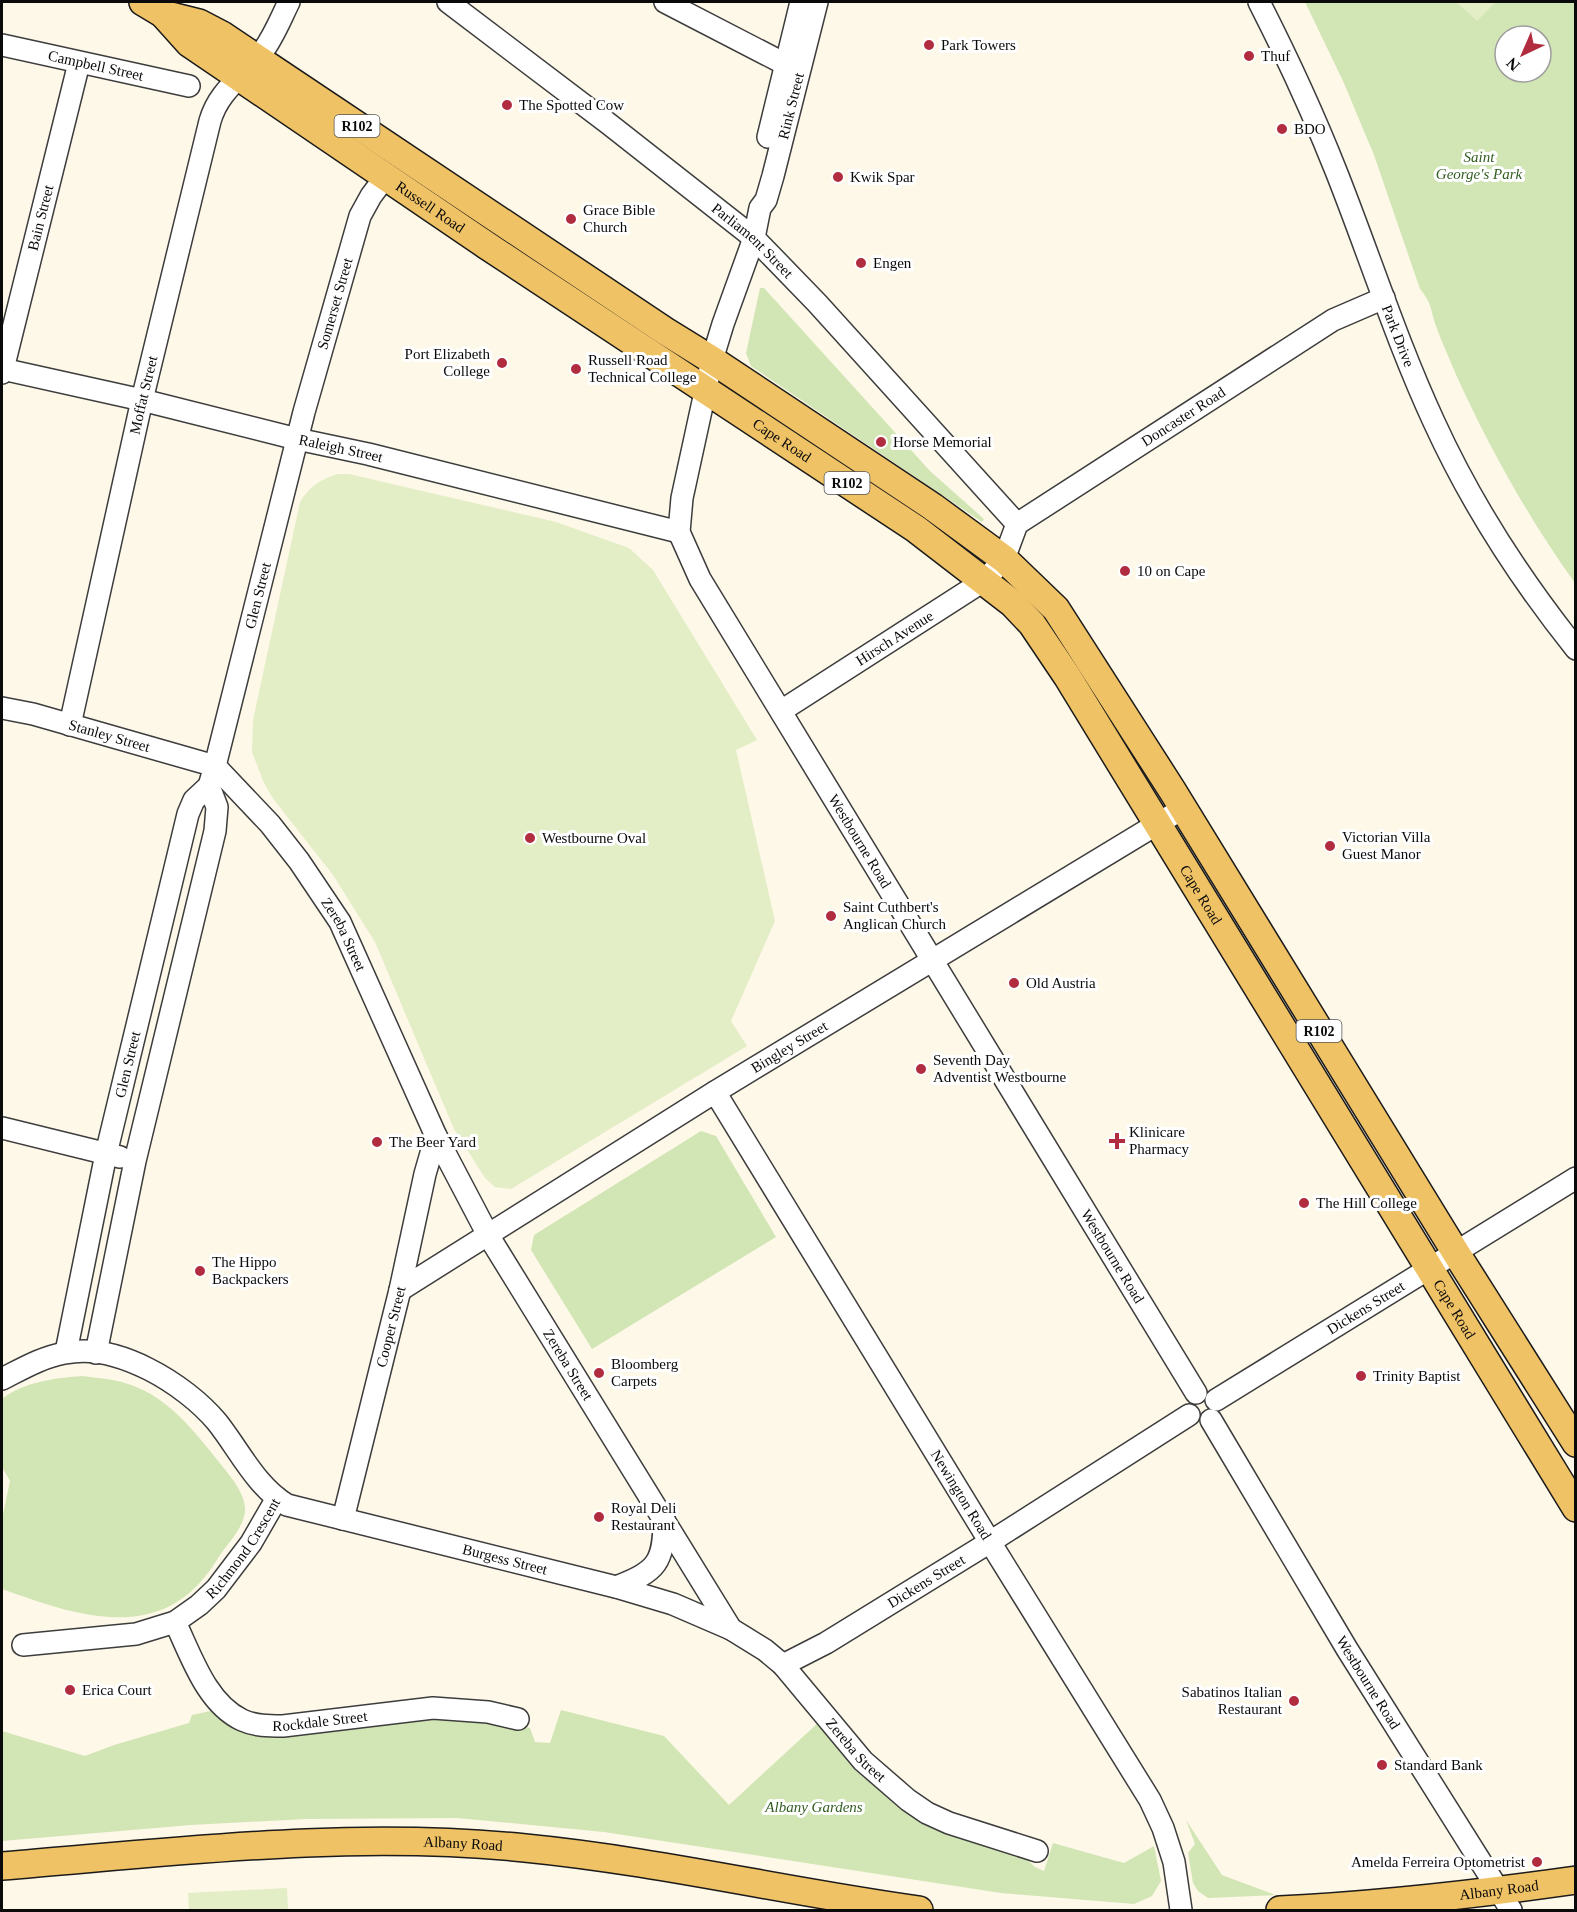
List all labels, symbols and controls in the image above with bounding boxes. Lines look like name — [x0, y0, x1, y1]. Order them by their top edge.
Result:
north arrow — [1493, 24, 1553, 84]
place label: Park Towers — [941, 37, 1016, 53]
marker: Park Towers — [922, 38, 936, 52]
street label: Campbell Street — [47, 47, 146, 84]
place label: Thuf — [1261, 48, 1290, 64]
marker: Thuf — [1242, 49, 1256, 63]
text: N — [1503, 54, 1523, 75]
street label: Rink Street — [775, 70, 807, 141]
place label: The Spotted Cow — [519, 97, 624, 113]
marker: The Spotted Cow — [500, 98, 514, 112]
road number: R102 — [334, 115, 380, 137]
place label: BDO — [1294, 121, 1326, 137]
marker: BDO — [1275, 122, 1289, 136]
park label: Saint George's Park — [1436, 149, 1523, 182]
place label: Kwik Spar — [850, 169, 915, 185]
marker: Kwik Spar — [831, 170, 845, 184]
street label: Russell Road — [393, 178, 468, 236]
street label: Bain Street — [25, 182, 57, 252]
street label: Parliament Street — [709, 200, 797, 282]
place label: Grace Bible Church — [583, 202, 655, 235]
marker: Grace Bible Church — [564, 212, 578, 226]
street label: Somerset Street — [314, 255, 356, 351]
place label: Engen — [873, 255, 912, 271]
marker: Engen — [854, 256, 868, 270]
street label: Park Drive — [1379, 303, 1417, 370]
place label: Port Elizabeth College — [405, 346, 490, 379]
place label: Russell Road Technical College — [588, 352, 697, 385]
street label: Moffat Street — [127, 353, 161, 436]
marker: Port Elizabeth College — [495, 356, 509, 370]
marker: Russell Road Technical College — [569, 362, 583, 376]
street label: Doncaster Road — [1138, 384, 1228, 450]
street label: Cape Road — [750, 415, 814, 466]
street label: Raleigh Street — [297, 432, 385, 466]
place label: Horse Memorial — [893, 434, 992, 450]
marker: Horse Memorial — [874, 435, 888, 449]
road number: R102 — [824, 472, 870, 494]
street label: Glen Street — [242, 560, 274, 631]
place label: 10 on Cape — [1137, 563, 1206, 579]
marker: 10 on Cape — [1118, 564, 1132, 578]
street label: Hirsch Avenue — [853, 607, 936, 669]
street label: Stanley Street — [67, 717, 153, 755]
street label: Westbourne Road — [825, 791, 895, 891]
place label: Victorian Villa Guest Manor — [1342, 829, 1431, 862]
place label: Westbourne Oval — [542, 830, 646, 846]
marker: Westbourne Oval — [523, 831, 537, 845]
marker: Victorian Villa Guest Manor — [1323, 839, 1337, 853]
street label: Cape Road — [1177, 862, 1225, 928]
street label: Zereba Street — [318, 895, 369, 974]
place label: Saint Cuthbert's Anglican Church — [843, 899, 946, 932]
marker: Saint Cuthbert's Anglican Church — [824, 909, 838, 923]
place label: Old Austria — [1026, 975, 1096, 991]
marker: Old Austria — [1007, 976, 1021, 990]
street label: Bingley Street — [748, 1017, 831, 1076]
road number: R102 — [1296, 1020, 1342, 1042]
street label: Glen Street — [112, 1029, 144, 1099]
place label: Seventh Day Adventist Westbourne — [933, 1052, 1066, 1085]
marker: Seventh Day Adventist Westbourne — [914, 1062, 928, 1076]
place label: Klinicare Pharmacy — [1129, 1124, 1189, 1157]
place label: The Beer Yard — [389, 1134, 477, 1150]
marker: Klinicare Pharmacy — [1110, 1134, 1124, 1148]
marker: The Beer Yard — [370, 1135, 384, 1149]
place label: The Hill College — [1316, 1195, 1417, 1211]
marker: The Hill College — [1297, 1196, 1311, 1210]
street label: Westbourne Road — [1078, 1206, 1148, 1306]
place label: The Hippo Backpackers — [212, 1254, 289, 1287]
marker: The Hippo Backpackers — [193, 1264, 207, 1278]
street label: Dickens Street — [1324, 1277, 1408, 1338]
street label: Cape Road — [1430, 1277, 1479, 1342]
street label: Cooper Street — [373, 1284, 409, 1369]
street label: Zereba Street — [540, 1326, 596, 1404]
place label: Bloomberg Carpets — [611, 1356, 679, 1389]
marker: Bloomberg Carpets — [592, 1366, 606, 1380]
place label: Trinity Baptist — [1373, 1368, 1461, 1384]
marker: Trinity Baptist — [1354, 1369, 1368, 1383]
street label: Newington Road — [928, 1447, 995, 1543]
street label: Richmond Crescent — [203, 1495, 284, 1602]
place label: Royal Deli Restaurant — [611, 1500, 676, 1533]
marker: Royal Deli Restaurant — [592, 1510, 606, 1524]
street label: Burgess Street — [461, 1541, 550, 1578]
street label: Dickens Street — [885, 1551, 969, 1611]
street label: Westbourne Road — [1333, 1633, 1404, 1732]
place label: Erica Court — [82, 1682, 152, 1698]
marker: Erica Court — [63, 1683, 77, 1697]
place label: Sabatinos Italian Restaurant — [1182, 1684, 1283, 1717]
marker: Sabatinos Italian Restaurant — [1287, 1694, 1301, 1708]
street label: Rockdale Street — [272, 1708, 369, 1734]
street label: Zereba Street — [823, 1715, 889, 1785]
place label: Standard Bank — [1394, 1757, 1483, 1773]
marker: Standard Bank — [1375, 1758, 1389, 1772]
park label: Albany Gardens — [764, 1799, 863, 1815]
street label: Albany Road — [423, 1834, 504, 1854]
place label: Amelda Ferreira Optometrist — [1351, 1854, 1526, 1870]
marker: Amelda Ferreira Optometrist — [1530, 1855, 1544, 1869]
street label: Albany Road — [1459, 1877, 1540, 1903]

